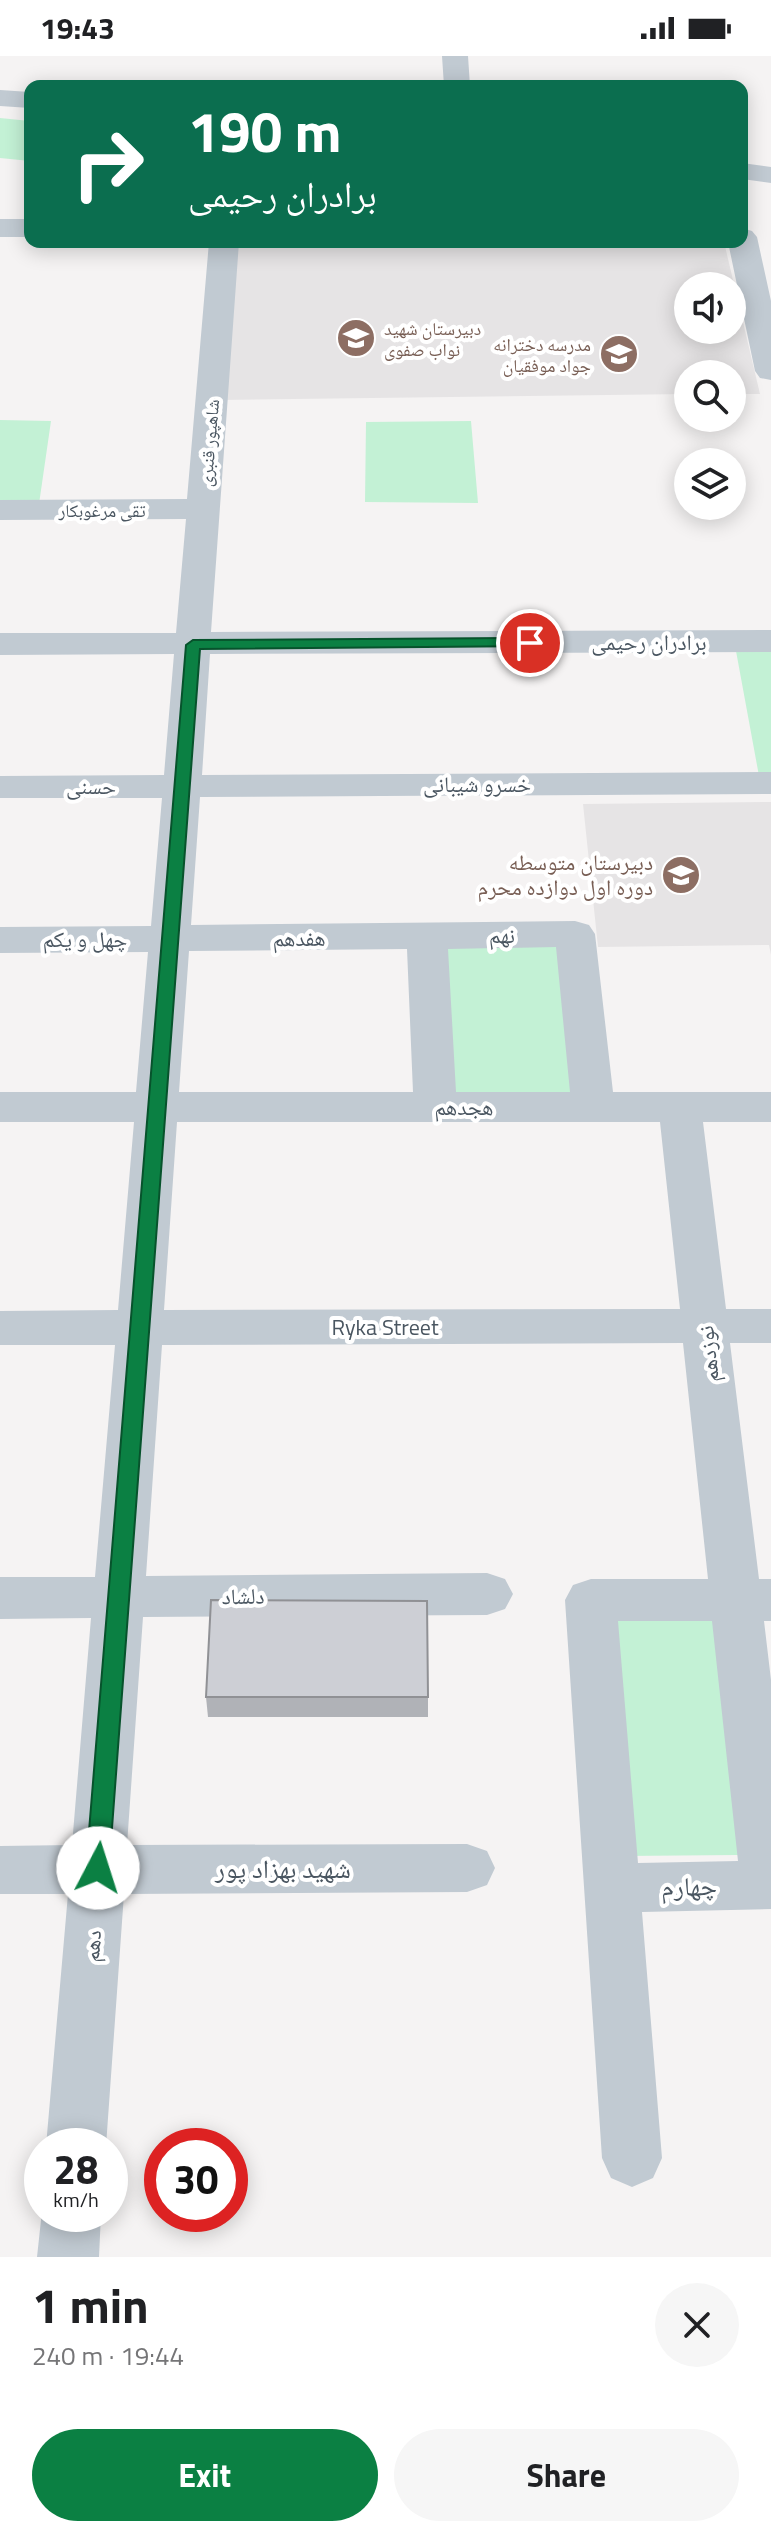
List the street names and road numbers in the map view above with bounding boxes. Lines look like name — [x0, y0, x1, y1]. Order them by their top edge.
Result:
street label: شاهپور قنبری — [192, 398, 226, 488]
street label: تقی مرغوبکار — [57, 497, 146, 524]
street label: برادران رحیمی — [591, 625, 707, 659]
street label: خسرو شیبانی — [423, 767, 531, 801]
street label: حسنی — [66, 769, 116, 803]
street label: نهم — [489, 918, 515, 952]
street label: هفدهم — [272, 921, 326, 955]
street label: چهل و یکم — [43, 922, 127, 956]
street label: هجدهم — [434, 1090, 494, 1124]
street label: Ryka Street — [331, 1310, 439, 1344]
street label: نوزدهم — [688, 1324, 728, 1384]
street label: دلشاد — [221, 1579, 265, 1613]
street label: شهید بهزاد پور — [214, 1849, 351, 1888]
street label: چهارم — [661, 1866, 717, 1906]
street label: دهم — [74, 1929, 110, 1963]

